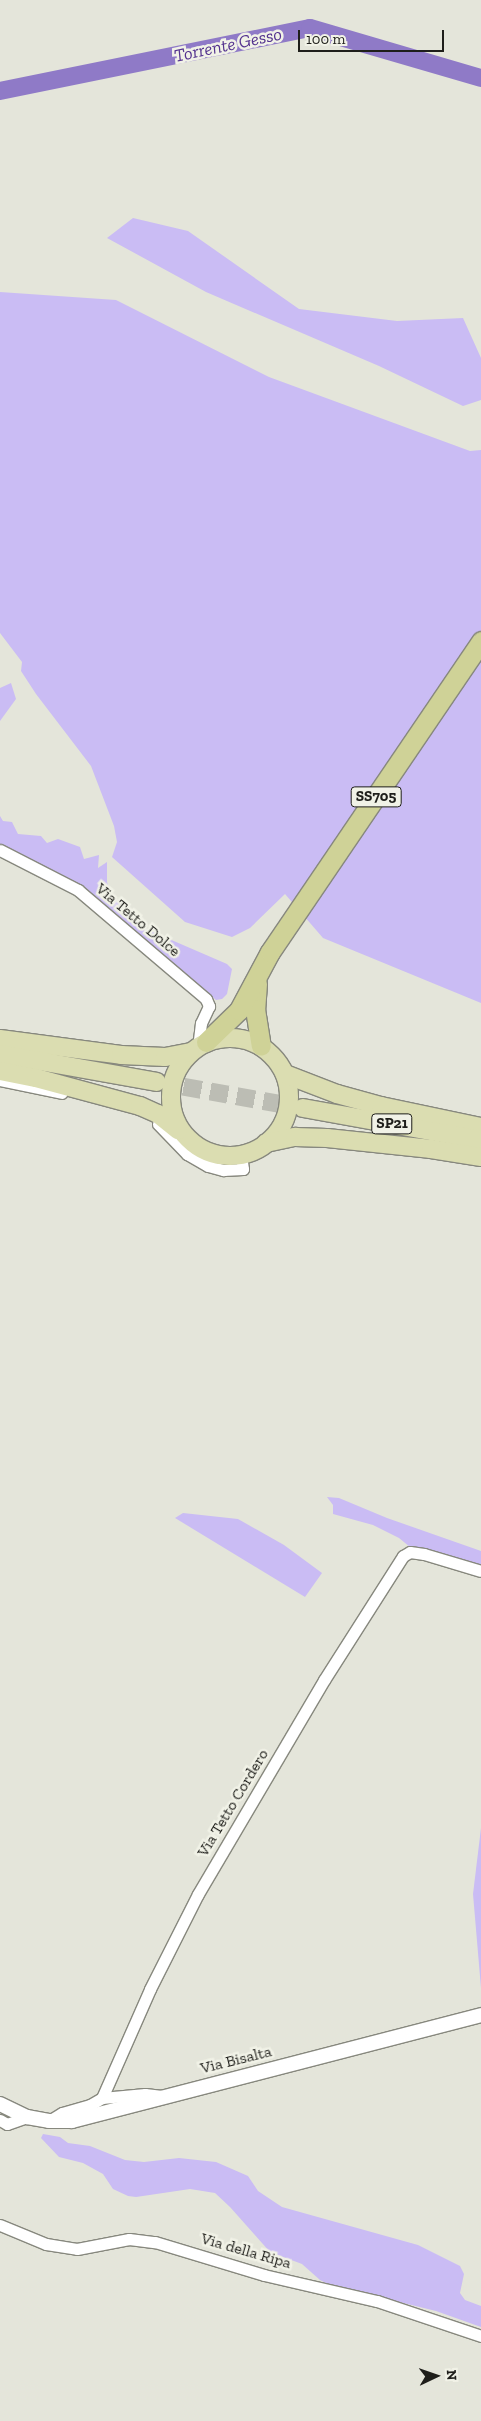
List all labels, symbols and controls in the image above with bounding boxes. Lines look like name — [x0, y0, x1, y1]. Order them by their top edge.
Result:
scale bar — [301, 20, 447, 52]
water label: Torrente Gesso — [172, 23, 284, 67]
text: 100 m — [306, 30, 345, 48]
road number: SS705 — [350, 784, 402, 810]
street label: Via Tetto Dolce — [92, 879, 184, 961]
road number: SP21 — [371, 1112, 413, 1136]
street label: Via Tetto Cordero — [193, 1746, 273, 1860]
street label: Via Bisalta — [198, 2042, 274, 2078]
street label: Via della Ripa — [199, 2229, 293, 2273]
north arrow — [411, 2351, 461, 2401]
text: N — [443, 2369, 460, 2381]

